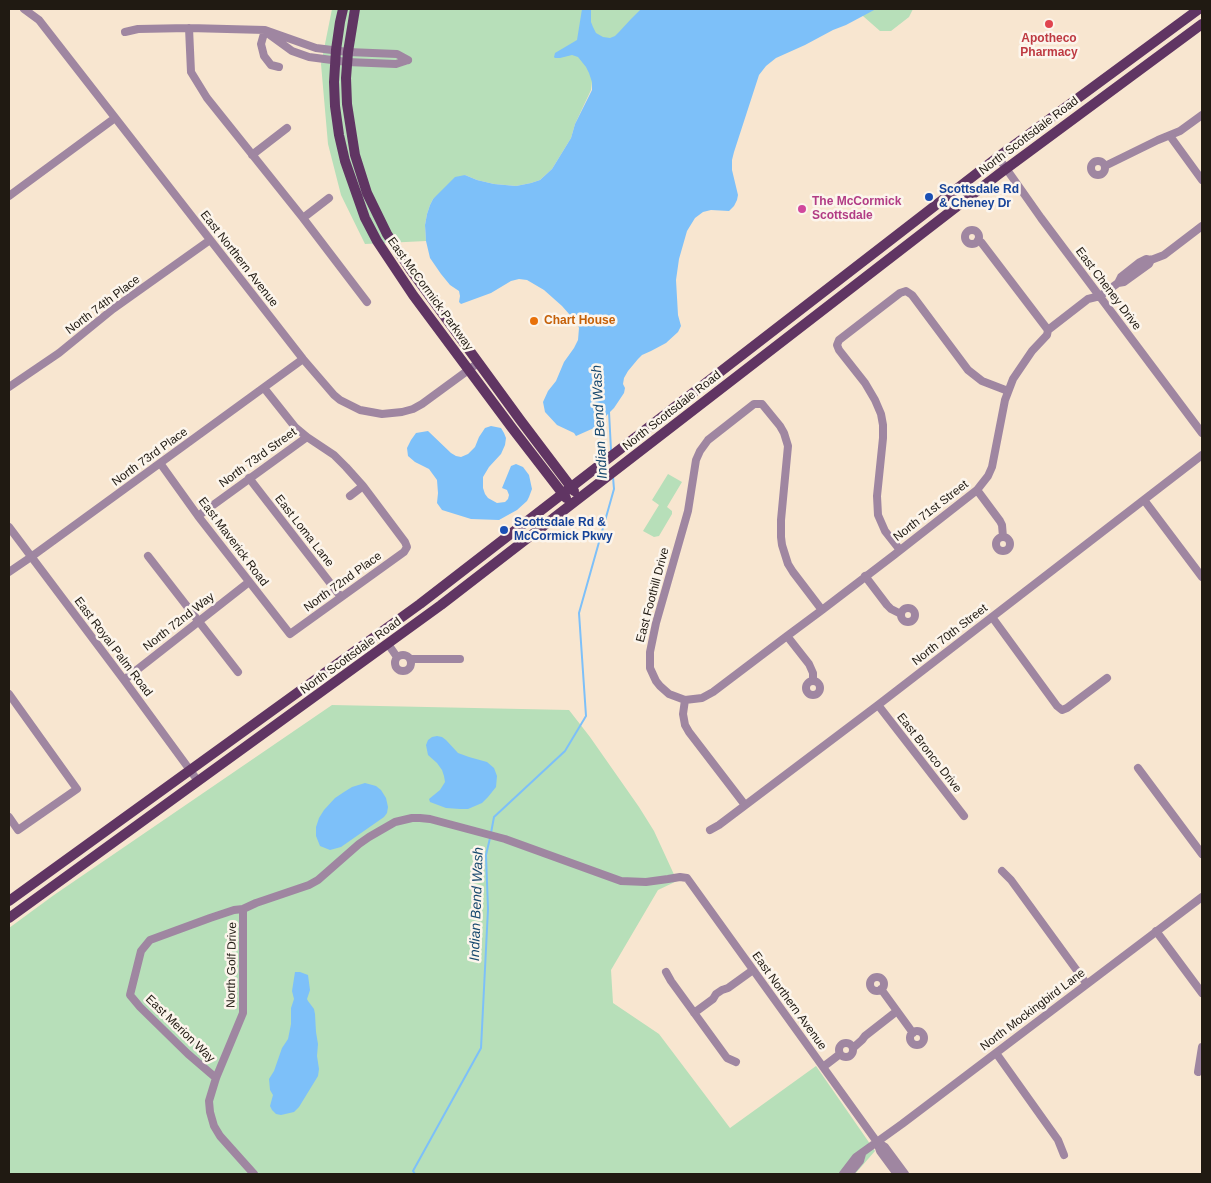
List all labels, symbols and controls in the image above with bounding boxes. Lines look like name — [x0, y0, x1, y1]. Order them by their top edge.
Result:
marker: Apotheco Pharmacy — [1043, 18, 1055, 30]
place label: Apotheco Pharmacy — [1020, 32, 1078, 60]
street label: North Scottsdale Road — [976, 94, 1082, 178]
place label: Scottsdale Rd & Cheney Dr — [939, 183, 1019, 211]
marker: Scottsdale Rd & Cheney Dr — [923, 191, 935, 203]
place label: The McCormick Scottsdale — [812, 195, 901, 223]
marker: The McCormick Scottsdale — [796, 203, 808, 215]
street label: East Northern Avenue — [197, 208, 281, 310]
street label: East McCormick Parkway — [384, 234, 476, 354]
street label: East Cheney Drive — [1072, 245, 1144, 333]
street label: North 74th Place — [63, 272, 143, 338]
place label: Chart House — [544, 314, 615, 328]
marker: Chart House — [528, 315, 540, 327]
water label: Indian Bend Wash — [589, 365, 611, 479]
street label: North Scottsdale Road — [620, 368, 724, 454]
street label: North 73rd Place — [109, 425, 191, 489]
street label: North 73rd Street — [217, 425, 299, 491]
street label: North 71st Street — [891, 477, 971, 545]
street label: East Loma Lane — [271, 492, 337, 570]
street label: East Maverick Road — [195, 495, 271, 589]
place label: Scottsdale Rd & McCormick Pkwy — [514, 516, 613, 544]
marker: Scottsdale Rd & McCormick Pkwy — [498, 524, 510, 536]
street label: East Foothill Drive — [633, 546, 673, 644]
street label: North 72nd Place — [301, 549, 385, 615]
street label: North 72nd Way — [141, 590, 217, 654]
street label: East Royal Palm Road — [71, 594, 155, 700]
street label: North 70th Street — [910, 601, 990, 669]
street label: North Scottsdale Road — [298, 615, 404, 697]
street label: East Bronco Drive — [894, 710, 964, 796]
water label: Indian Bend Wash — [467, 847, 487, 961]
street label: North Golf Drive — [224, 922, 240, 1008]
street label: East Northern Avenue — [749, 949, 829, 1053]
street label: North Mockingbird Lane — [978, 966, 1088, 1054]
street label: East Merion Way — [142, 992, 218, 1066]

